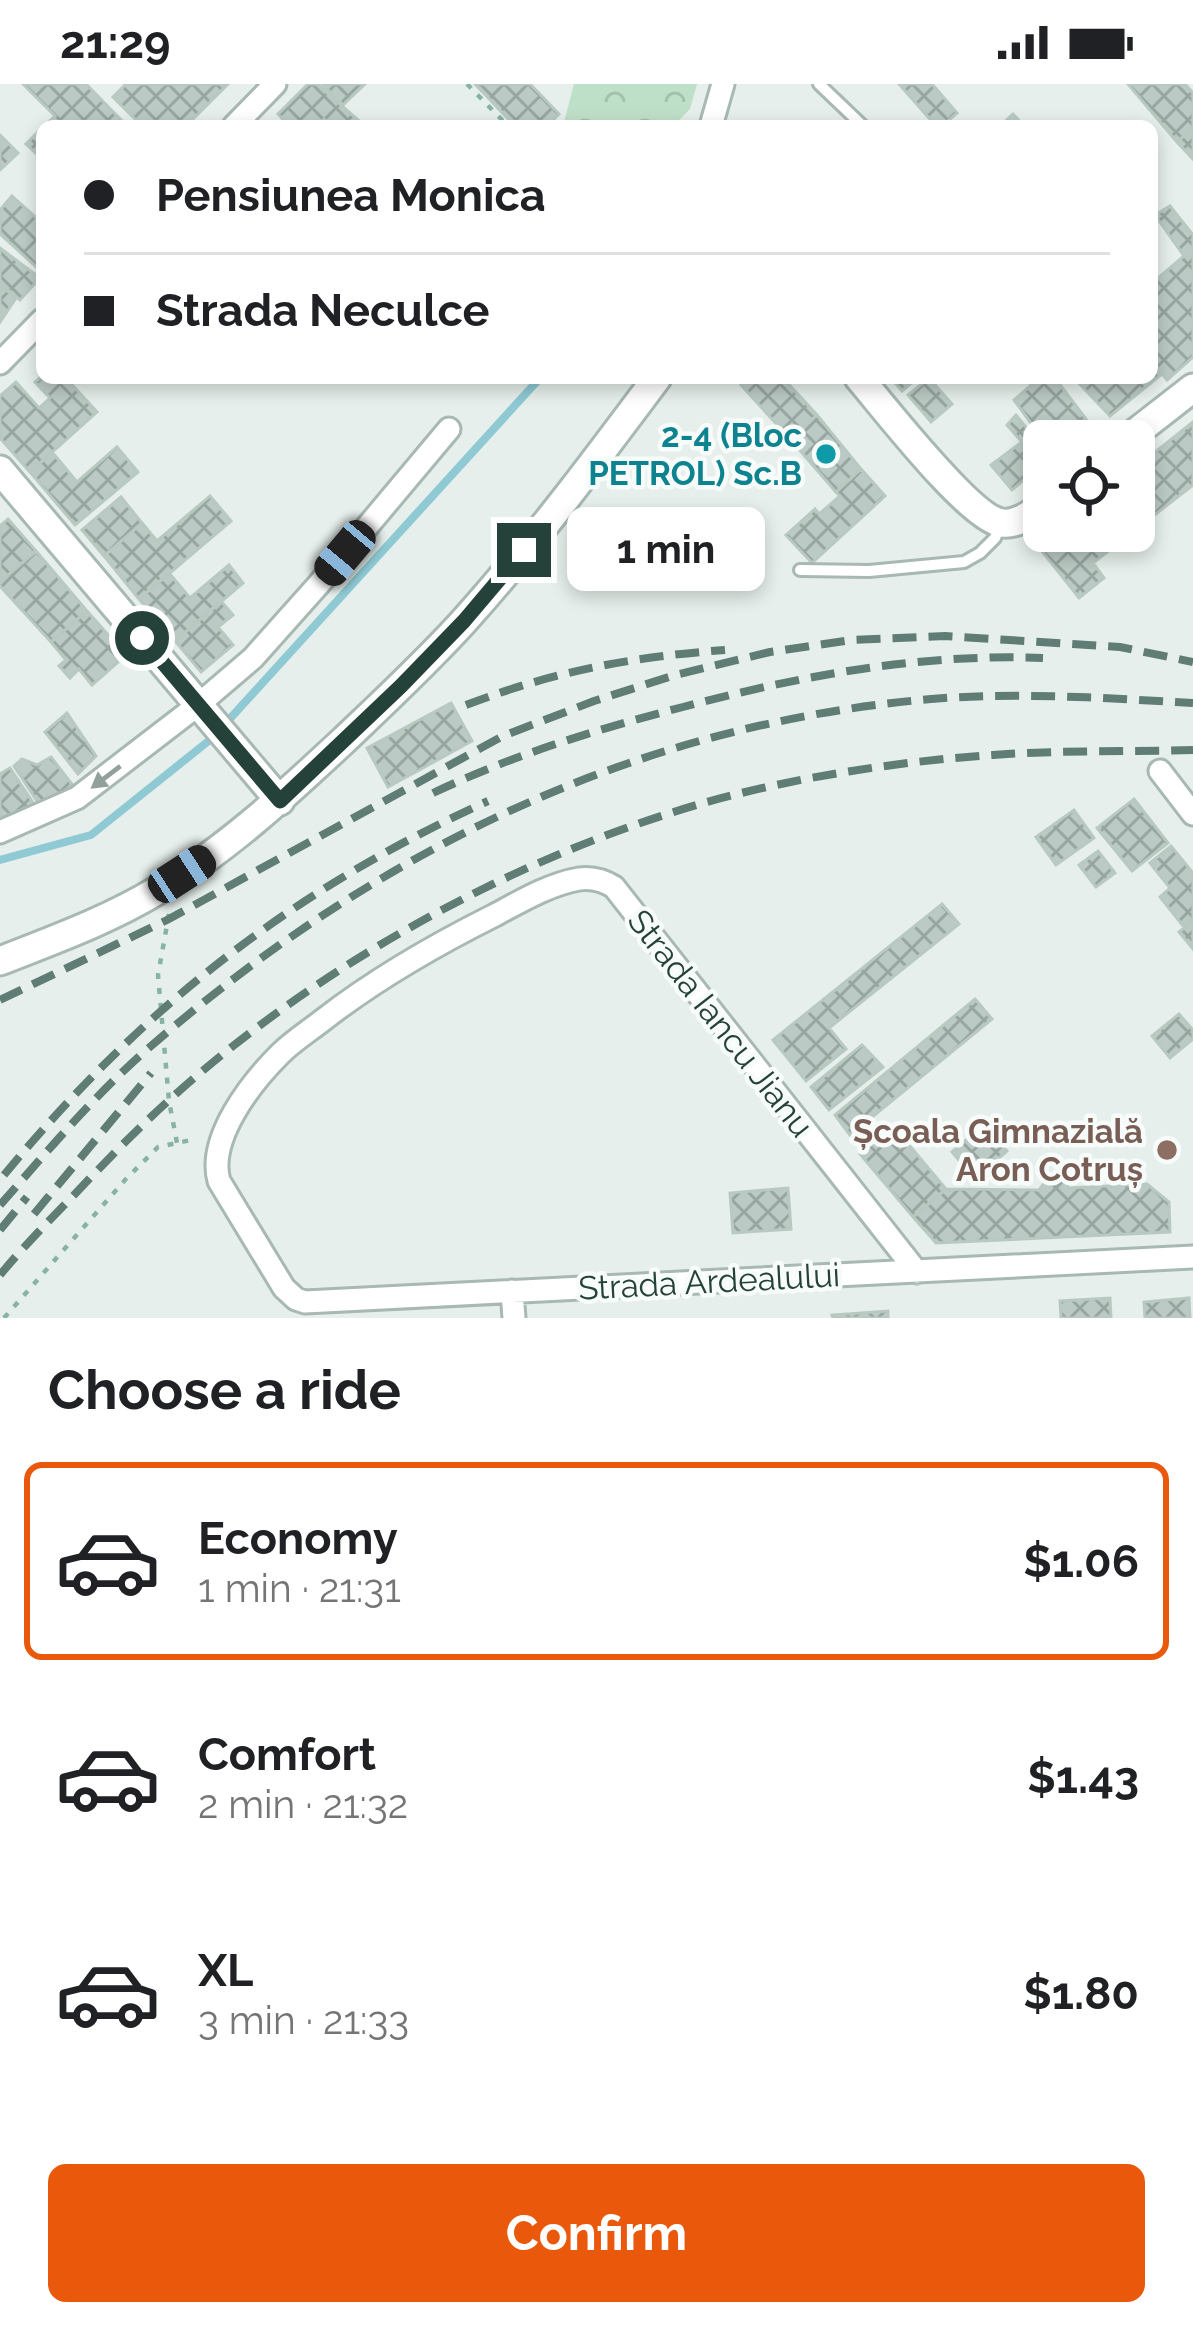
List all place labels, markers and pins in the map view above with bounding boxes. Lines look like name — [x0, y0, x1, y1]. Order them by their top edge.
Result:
place label: 2-4 (Bloc PETROL) Sc.B — [588, 416, 802, 493]
marker: 2-4 (Bloc PETROL) Sc.B — [813, 441, 839, 467]
place label: Școala Gimnazială Aron Cotruș — [853, 1112, 1143, 1189]
marker: Școala Gimnazială Aron Cotruș — [1154, 1137, 1180, 1163]

